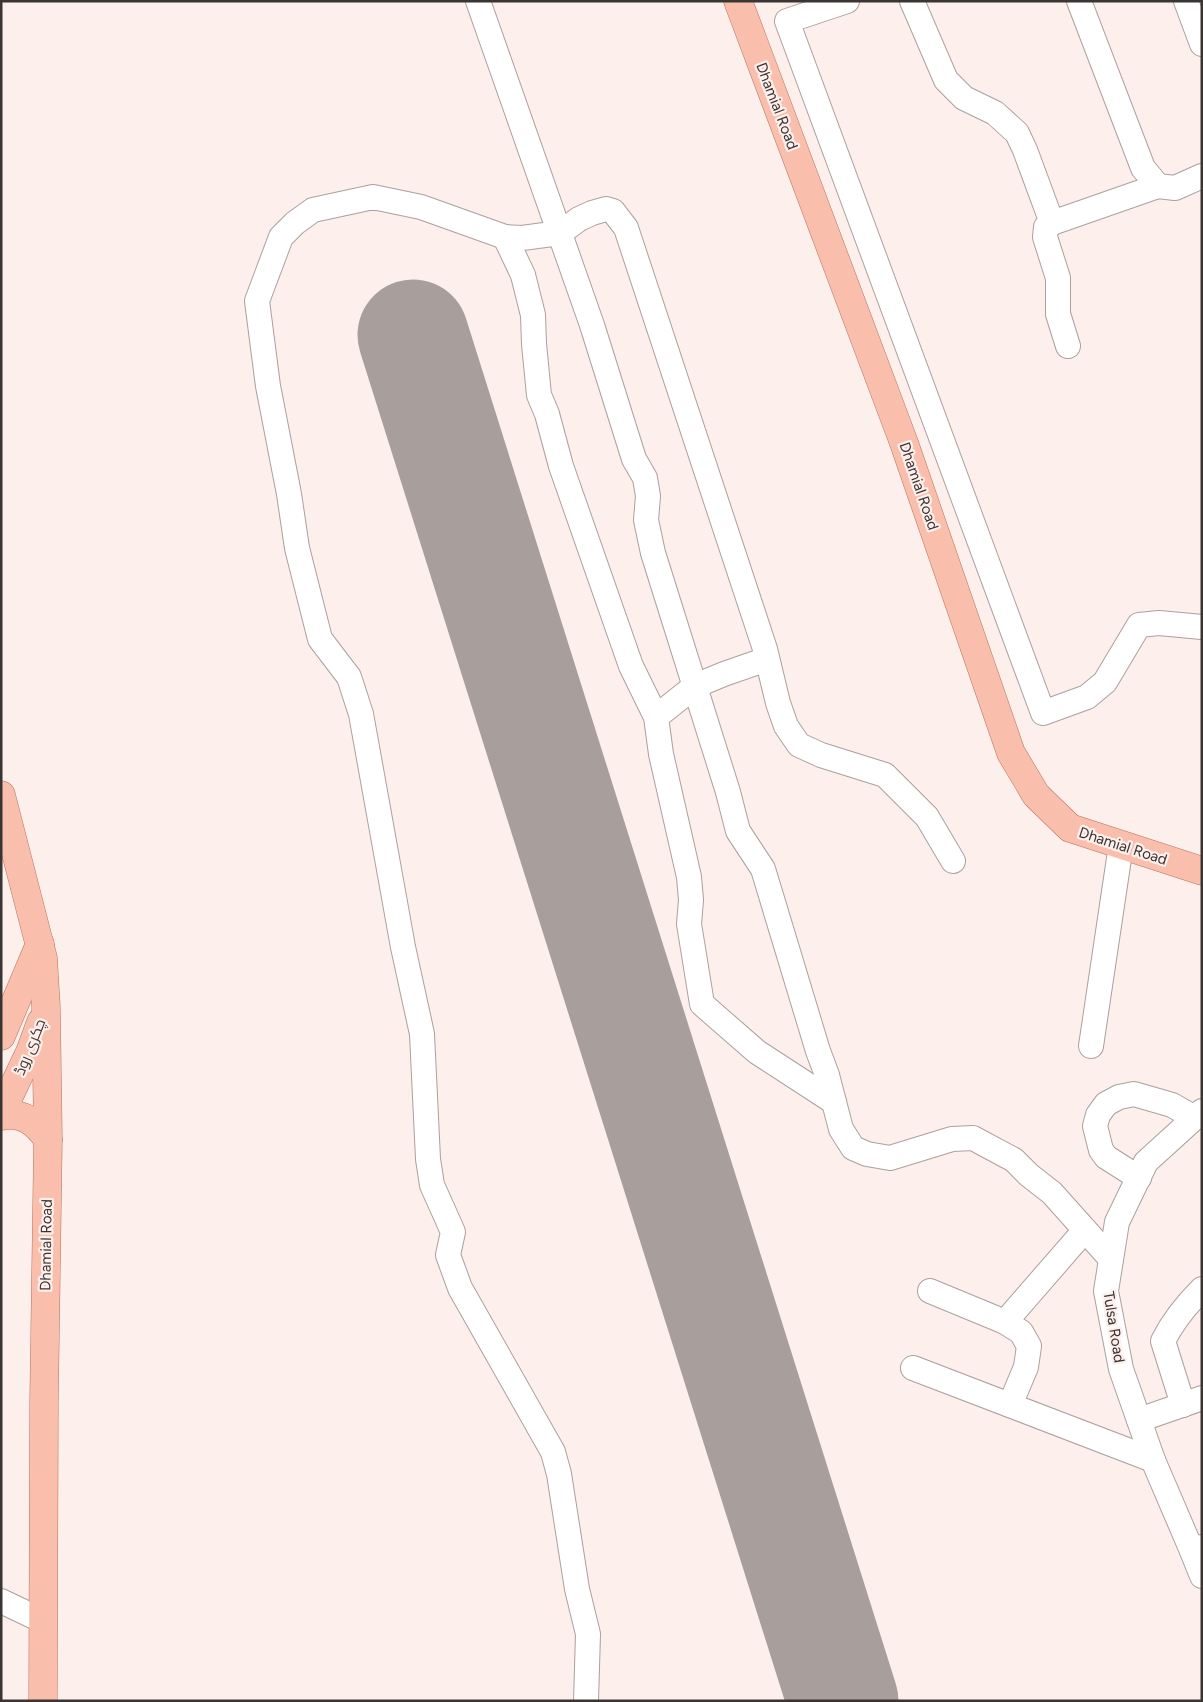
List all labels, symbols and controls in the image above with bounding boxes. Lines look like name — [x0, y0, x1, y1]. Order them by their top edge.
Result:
street label: Dhamial Road — [752, 60, 802, 152]
street label: Dhamial Road — [896, 440, 942, 532]
street label: Dhamial Road — [1077, 823, 1169, 869]
street label: چکری روڈ — [11, 1016, 50, 1078]
street label: Dhamial Road — [36, 1199, 56, 1291]
street label: Tulsa Road — [1099, 1290, 1129, 1364]

